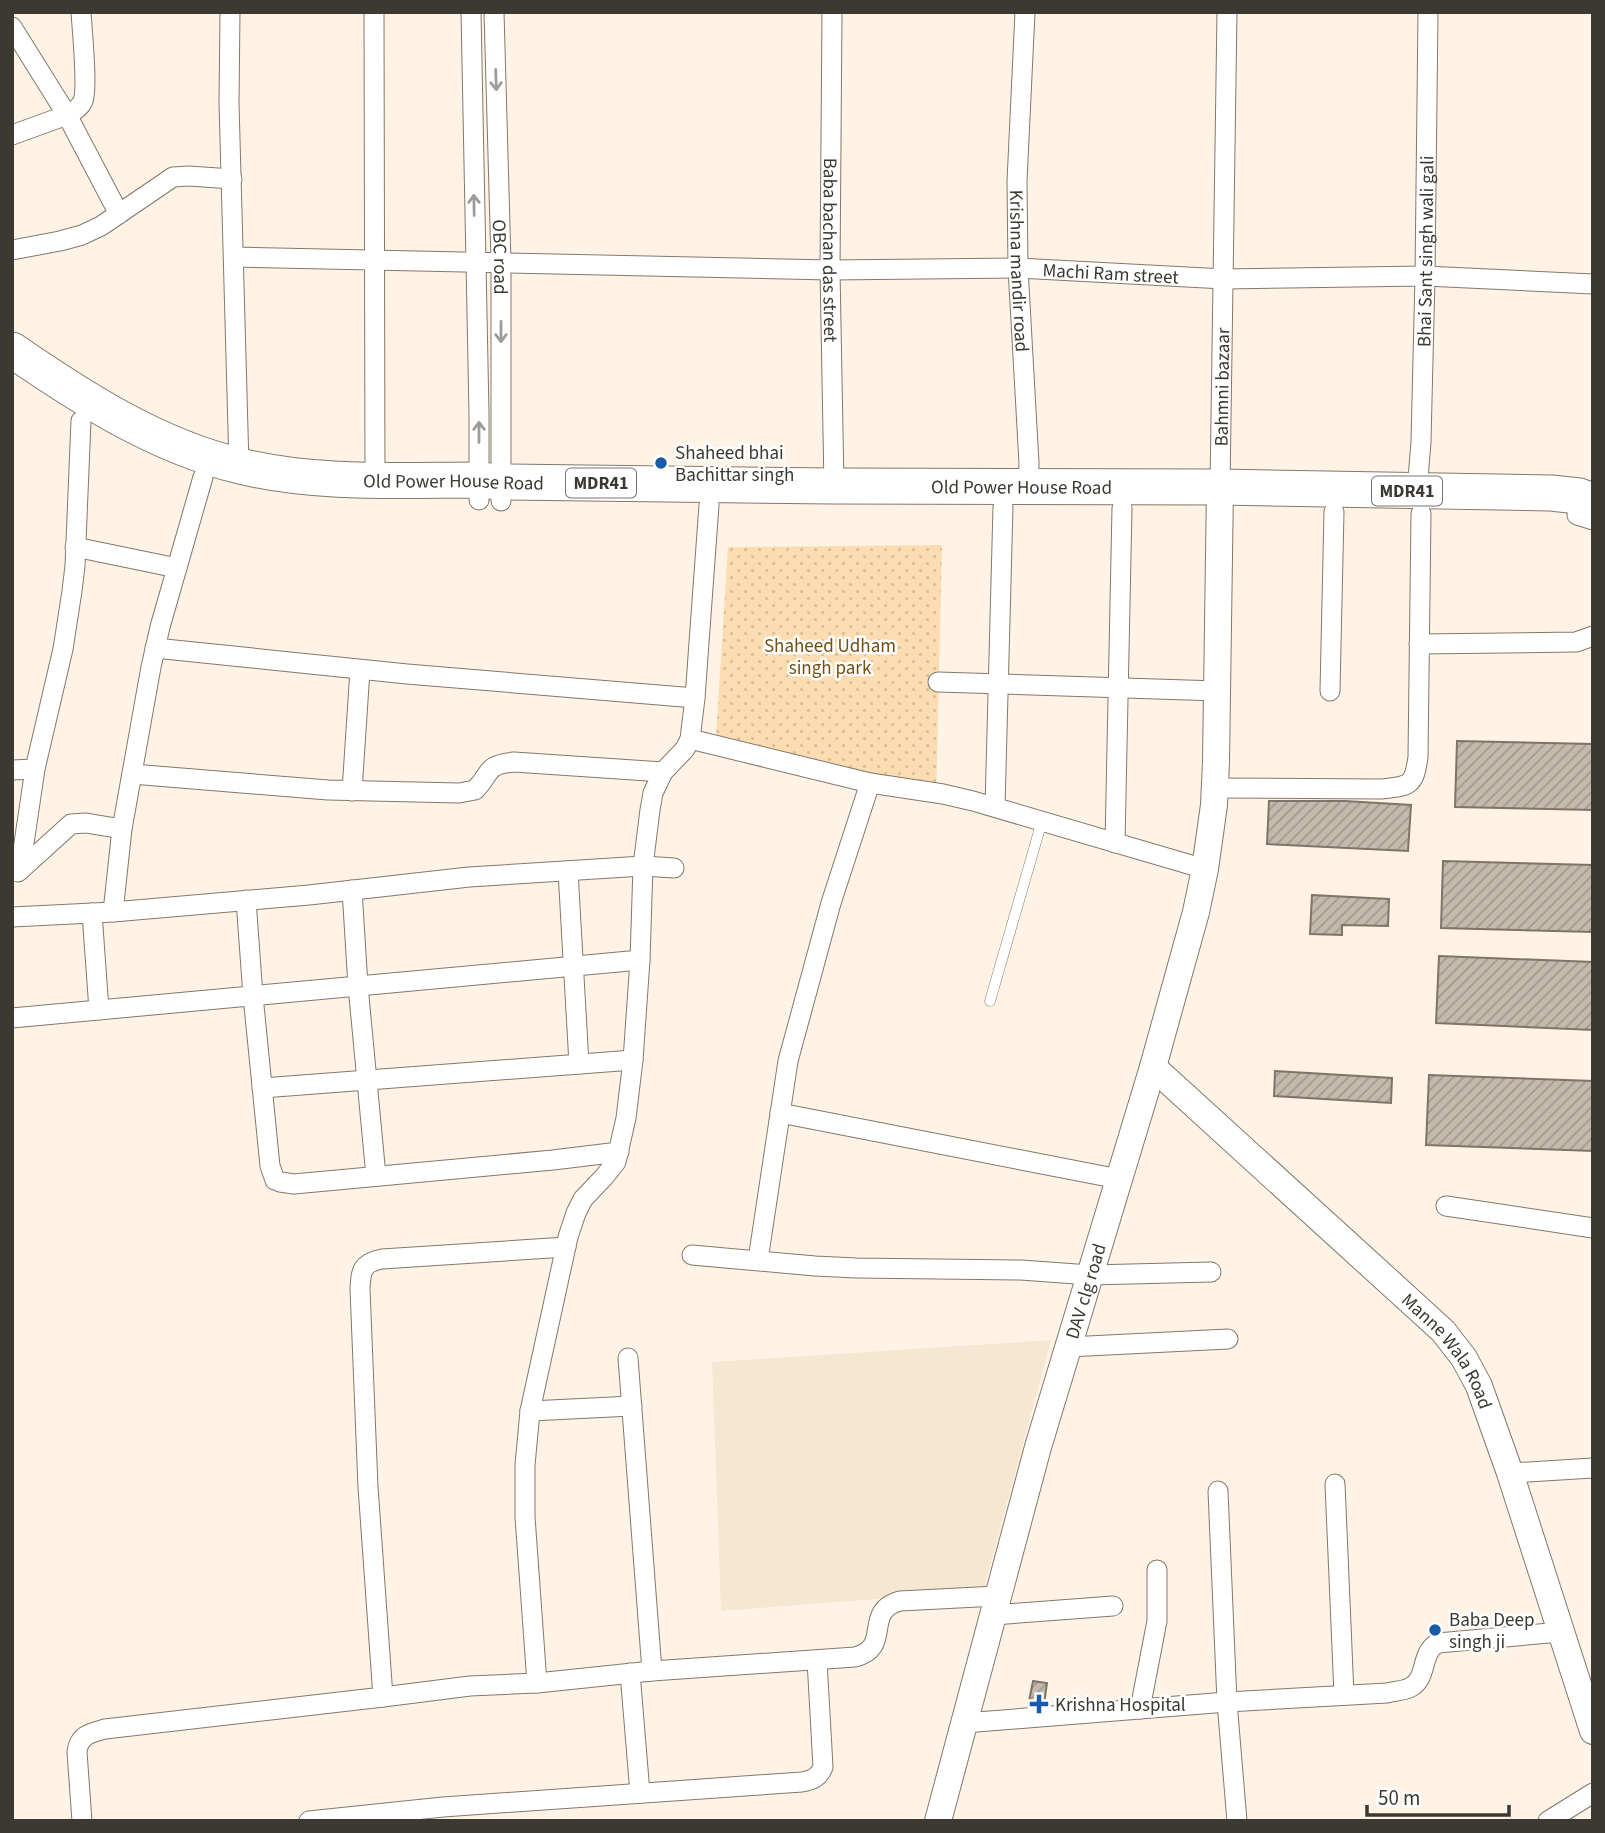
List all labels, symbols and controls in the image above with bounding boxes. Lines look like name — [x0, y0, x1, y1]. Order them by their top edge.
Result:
one-way arrow — [489, 69, 503, 92]
street label: Bhai Sant singh wali gali — [1411, 155, 1441, 347]
street label: Baba bachan das street — [815, 158, 843, 343]
street label: Krishna mandir road — [1002, 189, 1035, 353]
one-way arrow — [468, 193, 481, 216]
street label: OBC road — [485, 219, 513, 294]
street label: Machi Ram street — [1042, 257, 1180, 292]
one-way arrow — [494, 321, 508, 344]
street label: Bahmni bazaar — [1209, 327, 1237, 447]
one-way arrow — [472, 421, 486, 444]
place label: Shaheed bhai Bachittar singh — [675, 440, 794, 489]
marker: Shaheed bhai Bachittar singh — [653, 455, 669, 471]
street label: Old Power House Road — [363, 468, 544, 498]
road number: MDR41 — [566, 468, 636, 498]
street label: Old Power House Road — [931, 474, 1112, 502]
road number: MDR41 — [1372, 476, 1442, 505]
park label: Shaheed Udham singh park — [764, 633, 896, 682]
street label: DAV clg road — [1059, 1240, 1114, 1343]
street label: Manne Wala Road — [1395, 1287, 1498, 1413]
place label: Baba Deep singh ji — [1449, 1607, 1534, 1656]
marker: Baba Deep singh ji — [1427, 1622, 1443, 1638]
place label: Krishna Hospital — [1055, 1692, 1186, 1719]
marker: Krishna Hospital — [1029, 1694, 1049, 1714]
scale bar — [1367, 1773, 1509, 1817]
text: 50 m — [1378, 1783, 1420, 1813]

